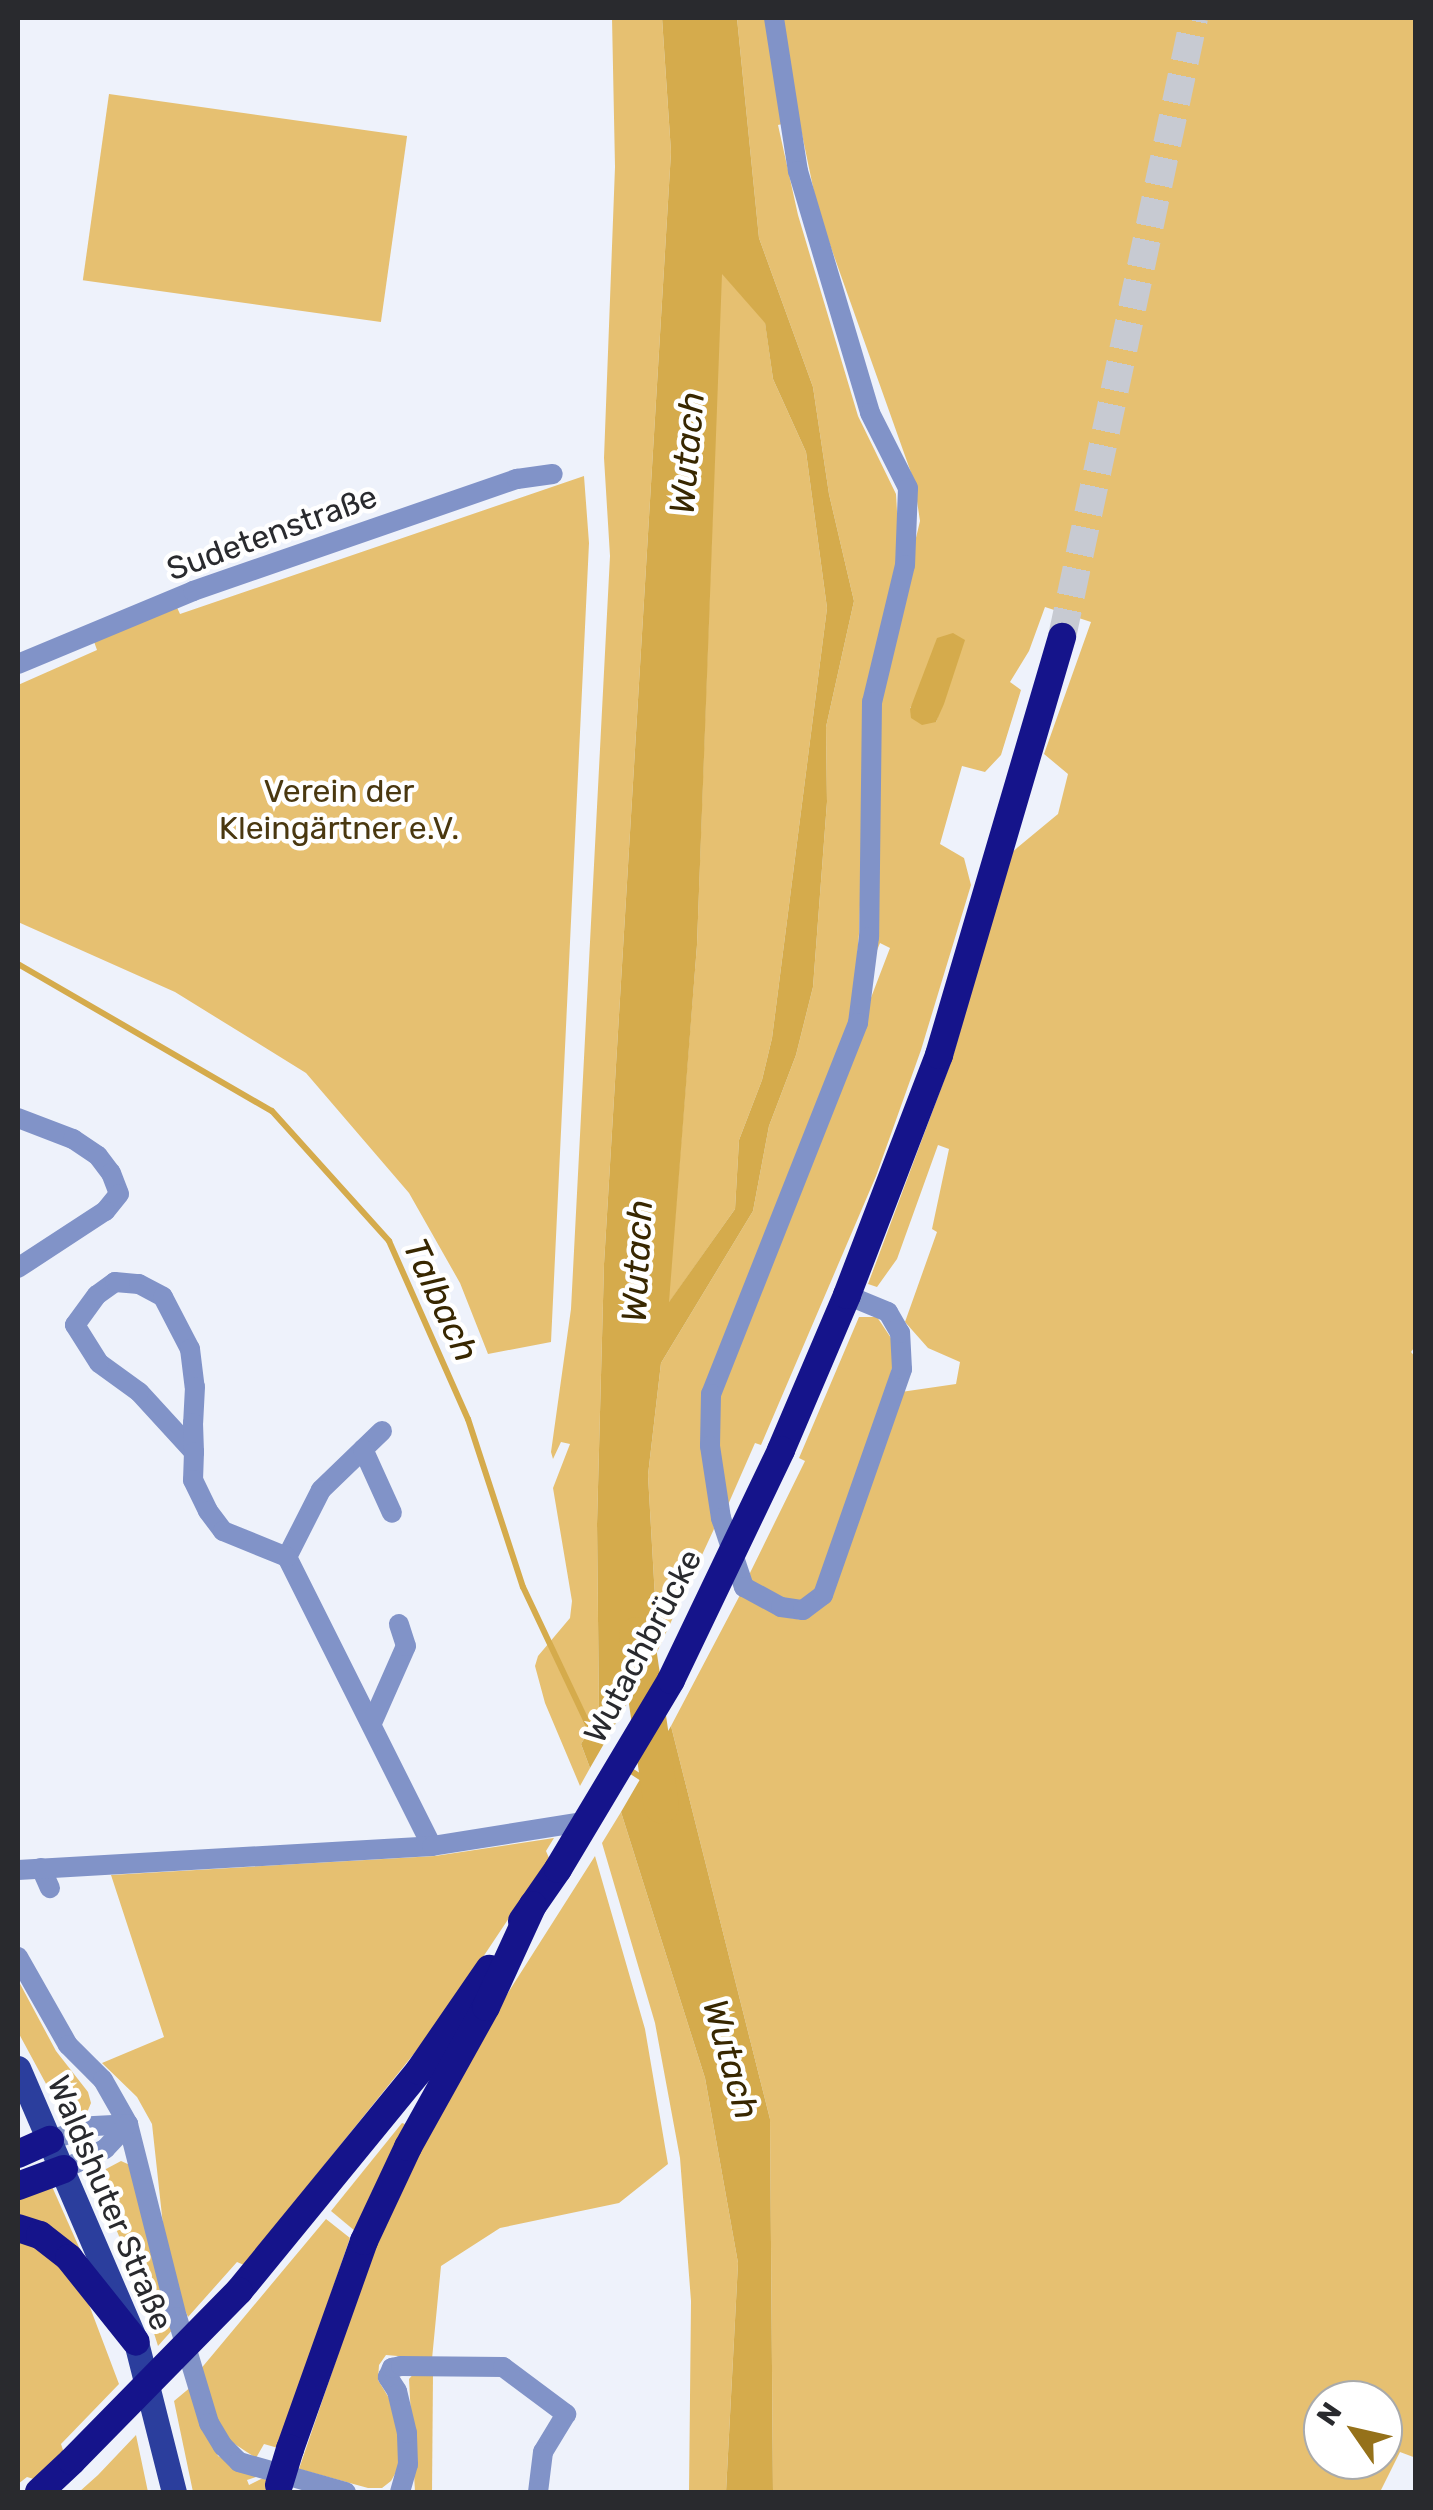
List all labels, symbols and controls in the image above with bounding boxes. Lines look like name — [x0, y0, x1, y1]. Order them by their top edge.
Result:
water label: Wutach — [661, 390, 713, 516]
street label: Sudetenstraße — [162, 477, 382, 589]
park label: Verein der Kleingärtner e.V. — [218, 773, 460, 848]
water label: Wutach — [613, 1198, 661, 1324]
water label: Talbach — [394, 1232, 488, 1368]
street label: Wutachbrücke — [576, 1543, 710, 1749]
water label: Wutach — [694, 1994, 768, 2124]
street label: Waldshuter Straße — [39, 2070, 181, 2336]
north arrow — [1303, 2380, 1403, 2480]
text: N — [1310, 2396, 1349, 2432]

